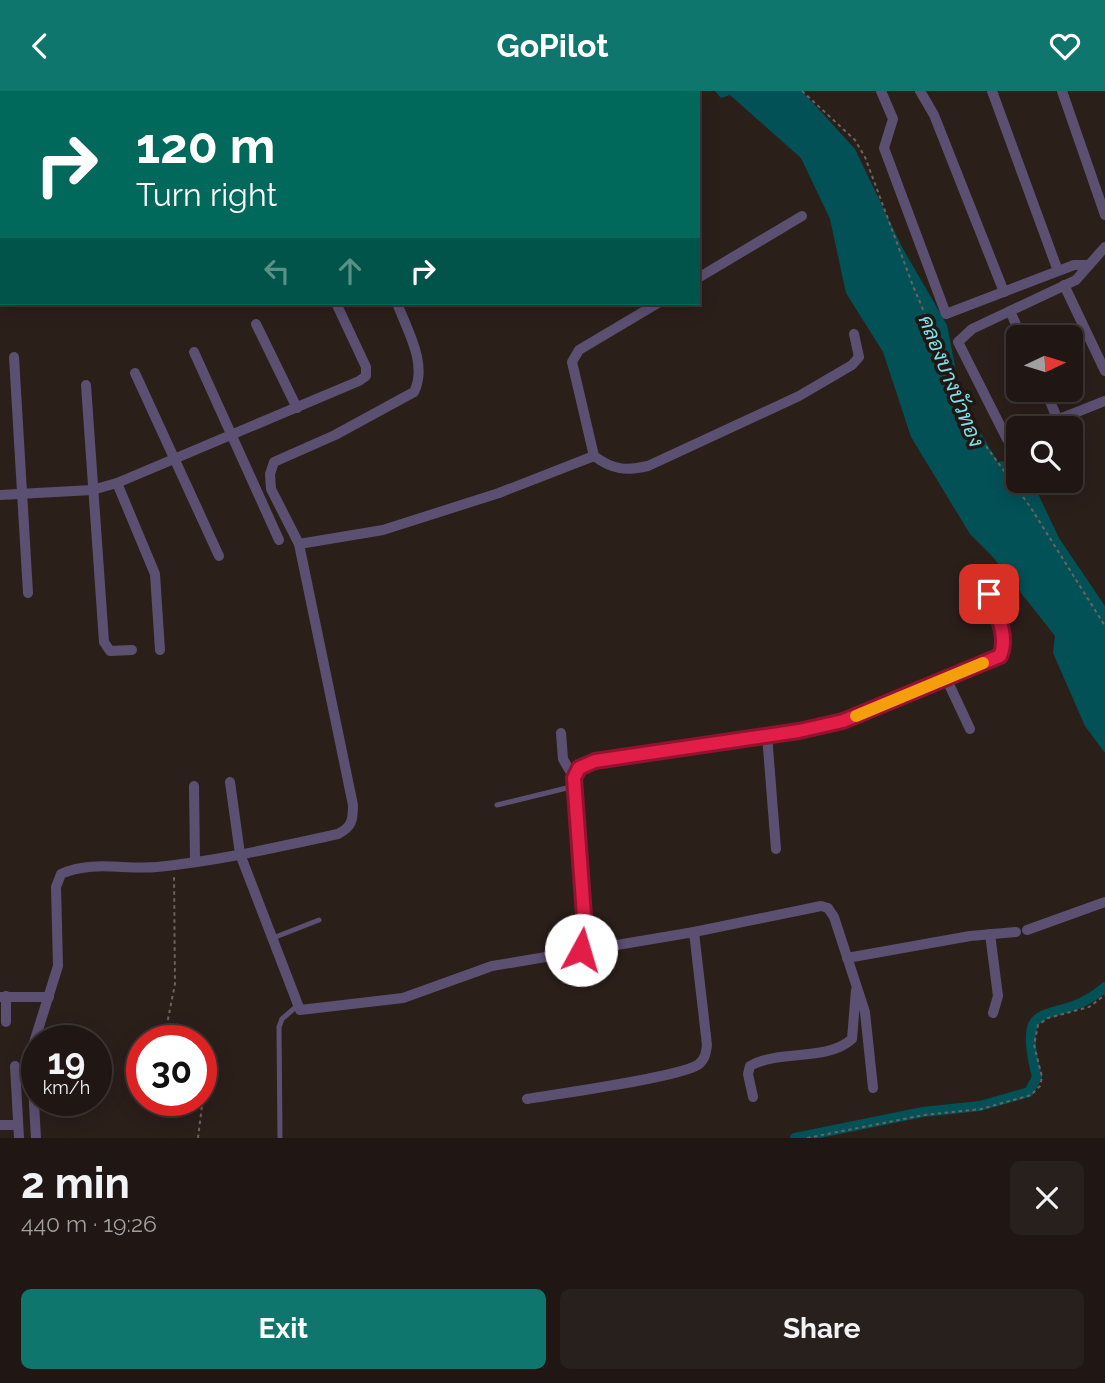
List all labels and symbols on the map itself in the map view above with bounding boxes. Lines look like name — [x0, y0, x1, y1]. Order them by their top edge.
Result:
water label: คลองบางบัวทอง — [914, 311, 989, 450]
north arrow — [1006, 325, 1083, 403]
pin — [959, 564, 1019, 624]
position arrow — [544, 913, 618, 987]
speed limit sign: 30 — [126, 1025, 217, 1116]

